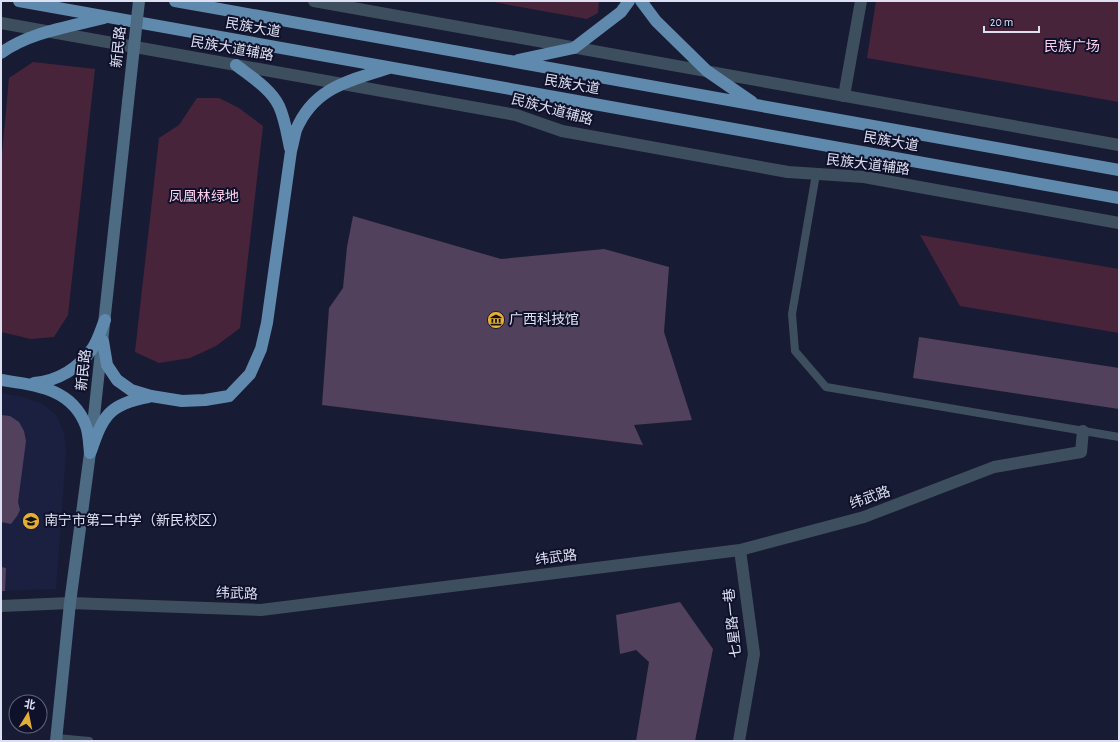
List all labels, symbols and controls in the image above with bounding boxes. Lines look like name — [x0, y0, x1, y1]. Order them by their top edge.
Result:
scale bar — [984, 8, 1039, 34]
street label: 民族大道 — [224, 15, 282, 40]
text: 20 m — [990, 16, 1013, 28]
street label: 新民路 — [109, 25, 128, 69]
street label: 民族大道辅路 — [189, 34, 275, 63]
park label: 民族广场 — [1044, 39, 1100, 54]
street label: 民族大道 — [543, 72, 601, 97]
street label: 民族大道辅路 — [510, 91, 595, 128]
street label: 民族大道 — [862, 129, 920, 154]
street label: 民族大道辅路 — [825, 152, 911, 177]
park label: 凤凰林绿地 — [169, 189, 239, 204]
museum icon: 广西科技馆 — [486, 310, 506, 330]
place label: 广西科技馆 — [509, 312, 579, 327]
street label: 新民路 — [74, 348, 93, 392]
street label: 纬武路 — [848, 484, 892, 511]
school or university icon: 南宁市第二中学（新民校区） — [21, 511, 41, 531]
place label: 南宁市第二中学（新民校区） — [44, 512, 226, 528]
street label: 纬武路 — [534, 548, 578, 568]
street label: 纬武路 — [216, 585, 258, 602]
street label: 七星路一巷 — [721, 587, 744, 659]
north arrow — [8, 694, 48, 734]
text: 北 — [23, 698, 36, 711]

